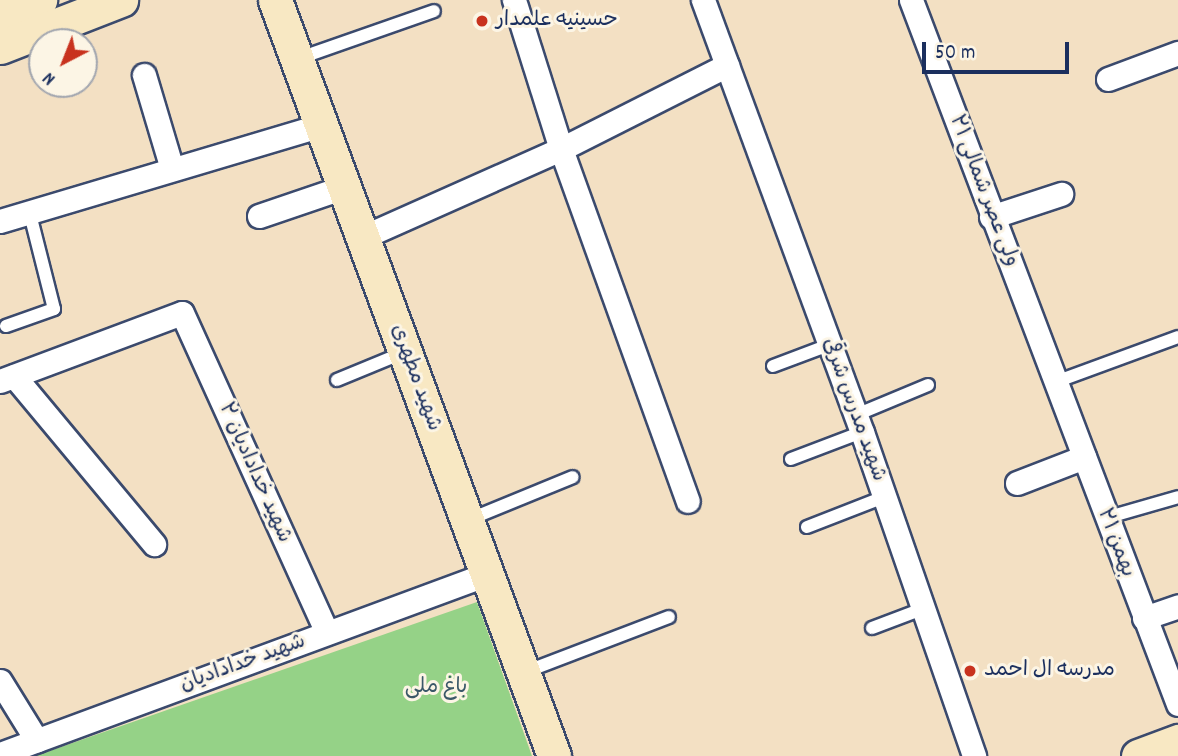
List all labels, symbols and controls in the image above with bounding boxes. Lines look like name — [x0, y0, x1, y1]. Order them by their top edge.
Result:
place label: حسینیه علمدار — [496, 8, 618, 34]
marker: حسینیه علمدار — [474, 13, 490, 29]
north arrow — [28, 28, 98, 98]
scale bar — [926, 28, 1073, 72]
text: 50 m — [935, 39, 975, 69]
text: N — [37, 64, 62, 91]
street label: ولی عصر شمالی ۲۱ — [942, 112, 1024, 270]
street label: شهید مطهری — [384, 321, 446, 435]
street label: شهید مدرس شرقی — [815, 335, 891, 485]
street label: شهید خدادادیان ۲ — [212, 399, 296, 547]
street label: بهمن ۲۱ — [1090, 505, 1140, 581]
street label: شهید خدادادیان — [177, 630, 309, 698]
place label: مدرسه ال احمد — [984, 658, 1115, 684]
marker: مدرسه ال احمد — [962, 663, 978, 679]
park label: باغ ملی — [405, 675, 467, 701]

